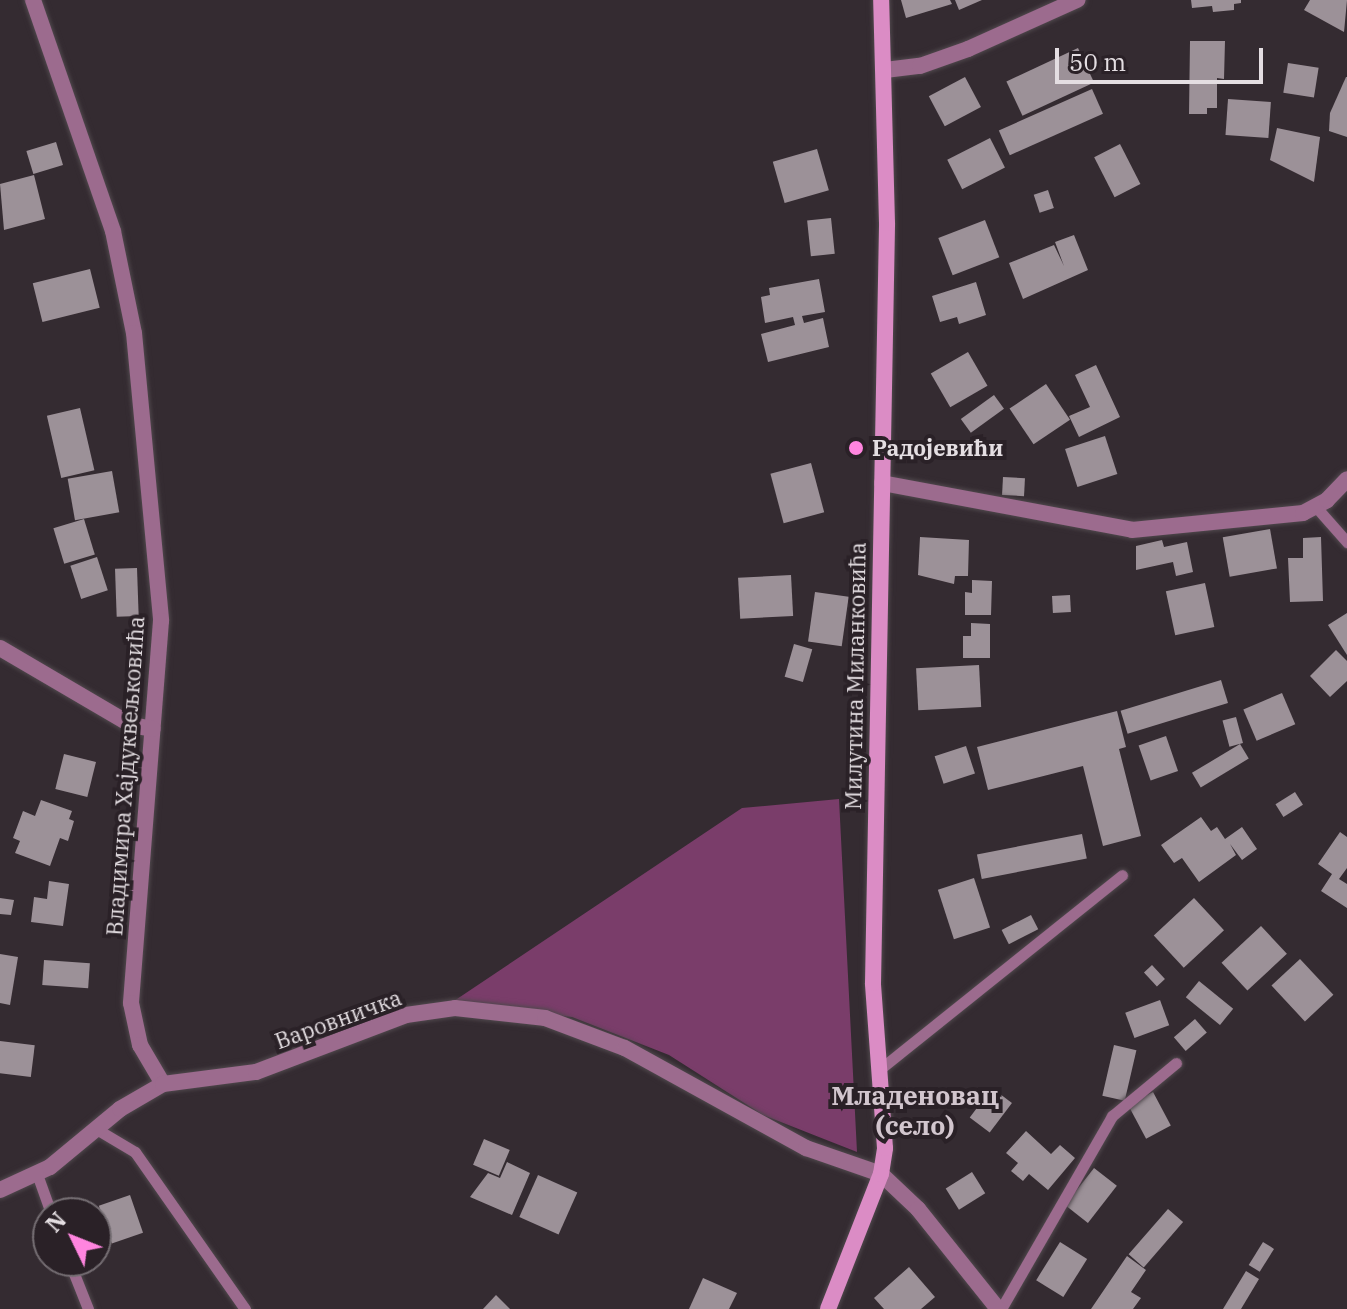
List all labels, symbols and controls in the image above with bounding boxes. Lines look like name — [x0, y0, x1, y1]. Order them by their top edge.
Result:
scale bar — [1059, 32, 1267, 82]
text: 50 m — [1069, 46, 1126, 78]
place label: Радојевићи — [872, 435, 1003, 461]
marker: Радојевићи — [847, 439, 865, 457]
street label: Милутина Миланковића — [839, 542, 871, 810]
street label: Владимира Хајдуквељковића — [101, 615, 149, 937]
street label: Варовничка — [271, 984, 405, 1054]
district label: Младеновац (село) — [831, 1080, 999, 1142]
north arrow — [32, 1197, 112, 1277]
text: N — [39, 1205, 72, 1238]

